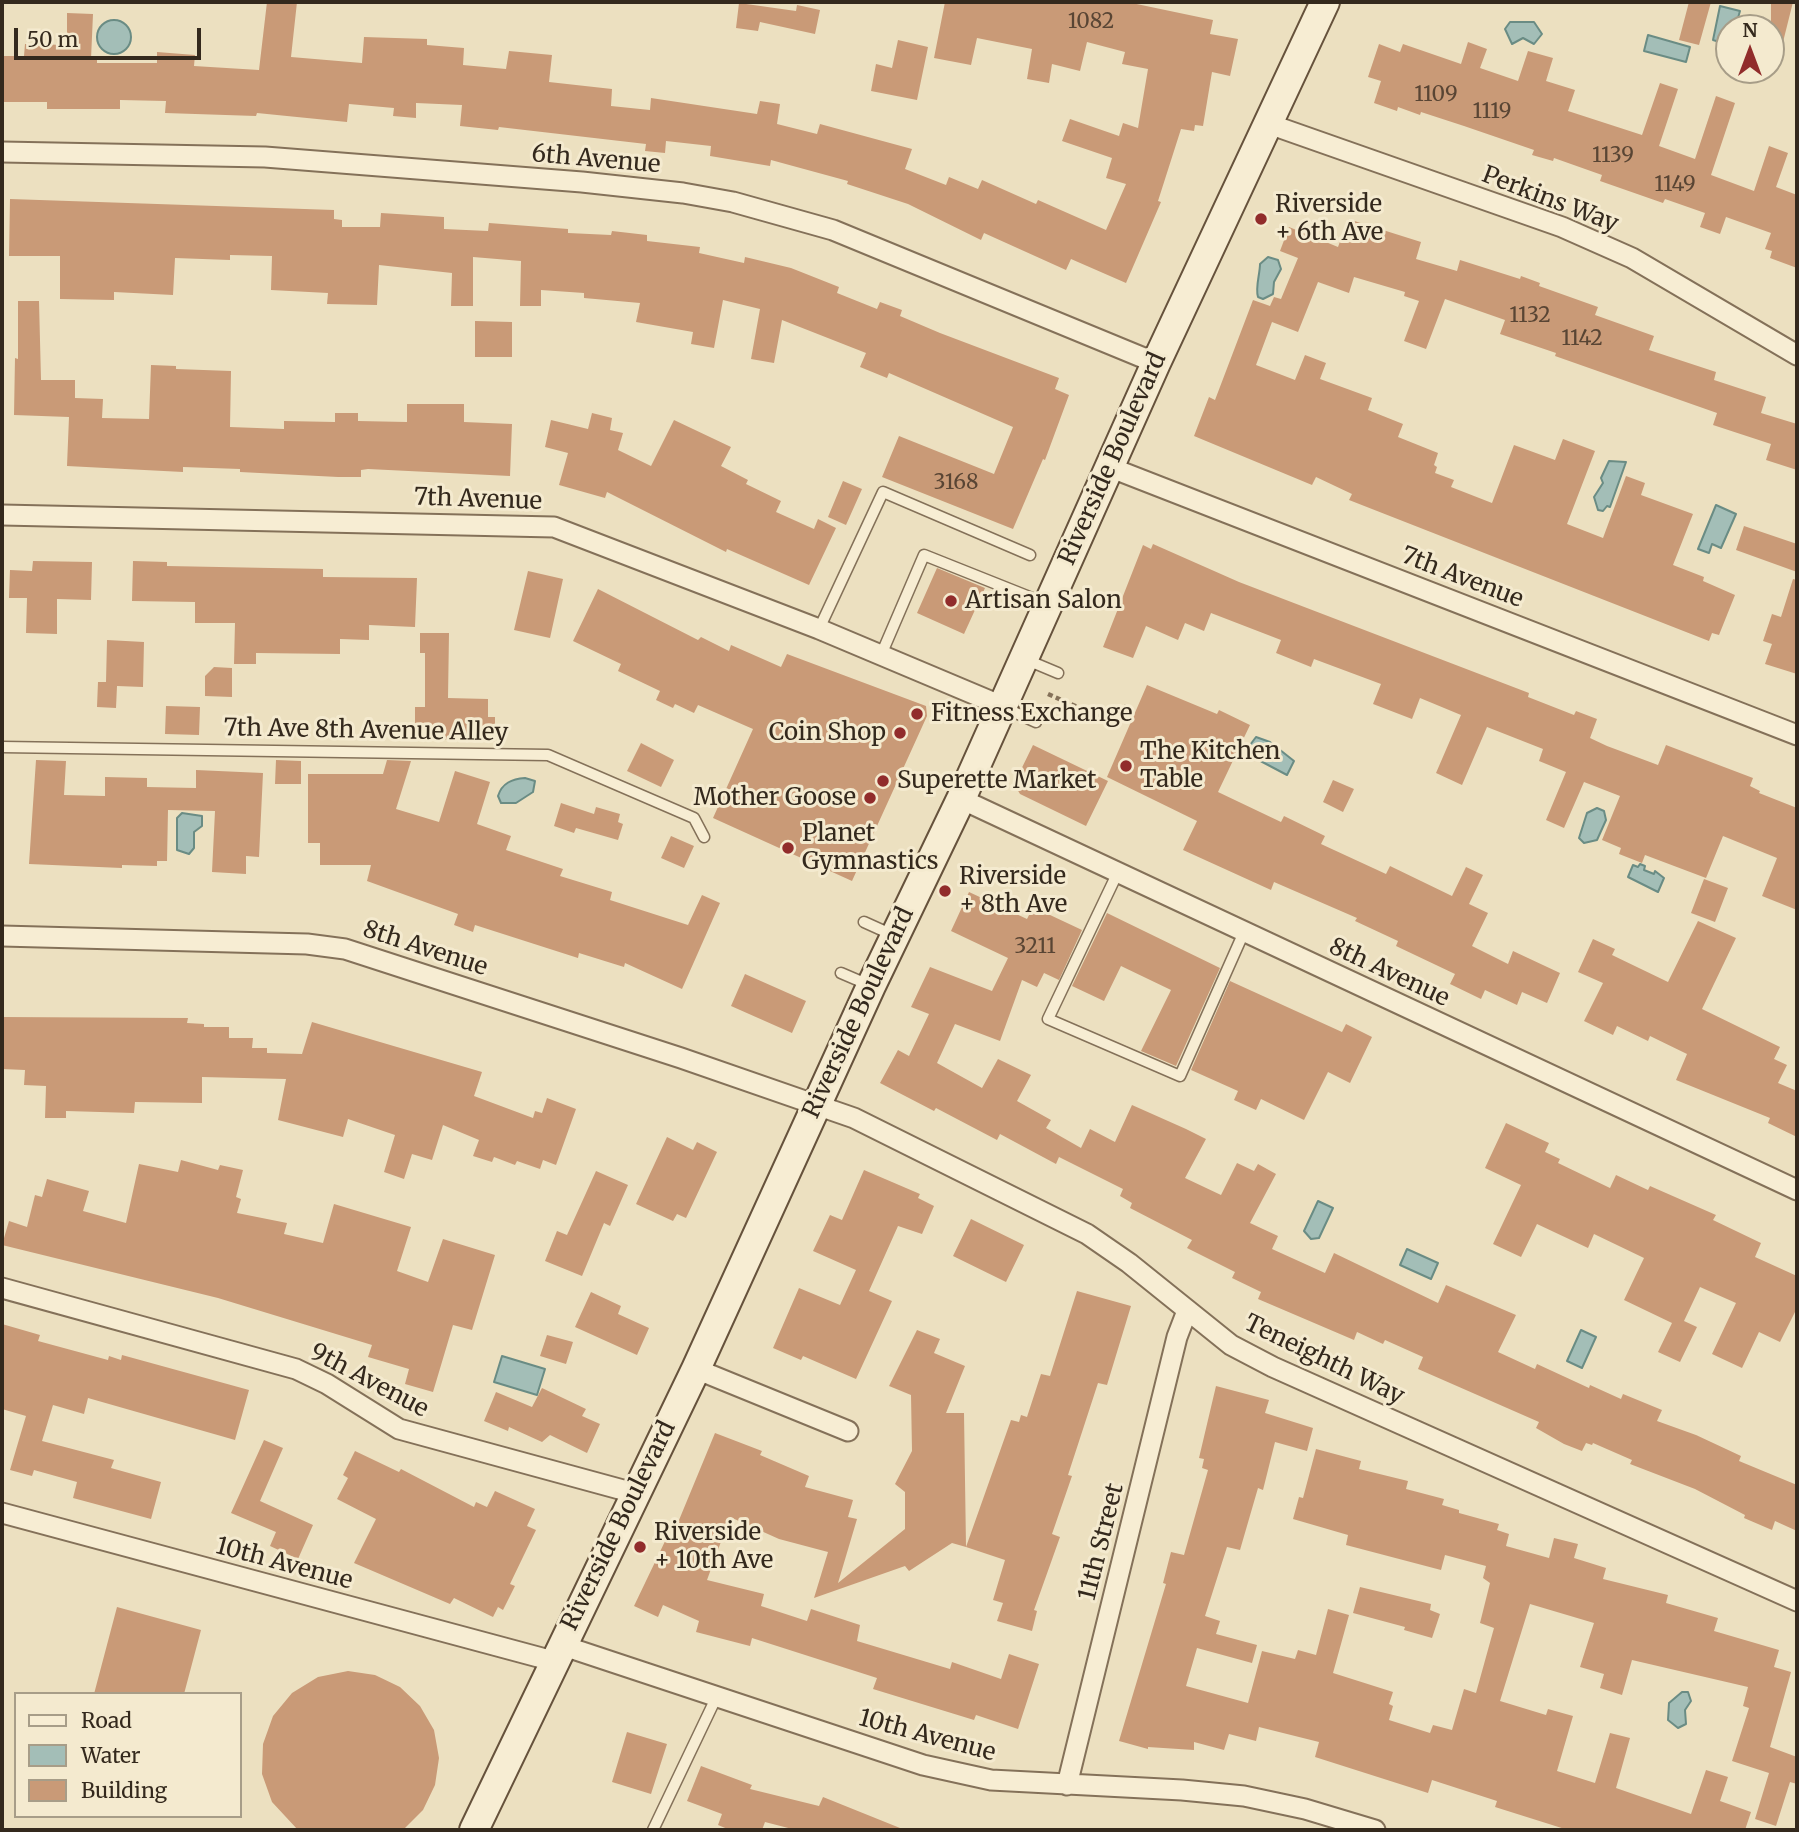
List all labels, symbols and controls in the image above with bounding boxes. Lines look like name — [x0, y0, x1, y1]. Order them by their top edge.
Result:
house number: 1082 — [1068, 9, 1114, 35]
scale bar — [18, 14, 205, 58]
north arrow — [1715, 14, 1785, 84]
text: N — [1742, 18, 1758, 42]
text: 50 m — [27, 26, 78, 53]
house number: 1109 — [1414, 82, 1458, 108]
house number: 1119 — [1473, 99, 1511, 125]
street label: 6th Avenue — [530, 140, 662, 180]
house number: 1139 — [1592, 143, 1634, 169]
street label: Perkins Way — [1478, 161, 1622, 239]
house number: 1149 — [1654, 172, 1696, 198]
place label: Riverside + 6th Ave — [1275, 191, 1383, 247]
marker: Riverside + 6th Ave — [1253, 211, 1269, 227]
house number: 1132 — [1509, 303, 1551, 329]
house number: 1142 — [1561, 326, 1603, 352]
street label: Riverside Boulevard — [1053, 348, 1173, 570]
house number: 3168 — [934, 470, 978, 496]
street label: 7th Avenue — [413, 483, 543, 517]
street label: 7th Avenue — [1397, 542, 1527, 614]
place label: Artisan Salon — [965, 587, 1122, 615]
marker: Artisan Salon — [943, 593, 959, 609]
place label: Fitness Exchange — [931, 700, 1132, 728]
marker: Fitness Exchange — [909, 706, 925, 722]
street label: 7th Ave 8th Avenue Alley — [223, 714, 509, 748]
place label: Coin Shop — [769, 719, 886, 747]
marker: Coin Shop — [892, 725, 908, 741]
place label: The Kitchen Table — [1140, 738, 1280, 794]
marker: The Kitchen Table — [1118, 758, 1134, 774]
place label: Superette Market — [897, 767, 1096, 795]
marker: Superette Market — [875, 773, 891, 789]
place label: Mother Goose — [693, 784, 856, 812]
marker: Mother Goose — [862, 790, 878, 806]
place label: Planet Gymnastics — [802, 820, 939, 876]
marker: Planet Gymnastics — [780, 840, 796, 856]
place label: Riverside + 8th Ave — [959, 863, 1067, 919]
marker: Riverside + 8th Ave — [937, 883, 953, 899]
street label: Riverside Boulevard — [797, 903, 921, 1123]
street label: 8th Avenue — [359, 915, 491, 983]
street label: 8th Avenue — [1324, 933, 1454, 1013]
house number: 3211 — [1014, 934, 1056, 960]
street label: Teneighth Way — [1239, 1309, 1409, 1411]
street label: 9th Avenue — [305, 1338, 433, 1424]
street label: Riverside Boulevard — [556, 1417, 682, 1635]
street label: 11th Street — [1074, 1480, 1130, 1604]
place label: Riverside + 10th Ave — [654, 1519, 773, 1575]
street label: 10th Avenue — [213, 1532, 355, 1596]
marker: Riverside + 10th Ave — [632, 1539, 648, 1555]
legend — [14, 1692, 242, 1818]
street label: 10th Avenue — [856, 1704, 998, 1768]
text: Road — [81, 1707, 132, 1734]
text: Water — [81, 1742, 140, 1769]
text: Building — [81, 1777, 167, 1804]

